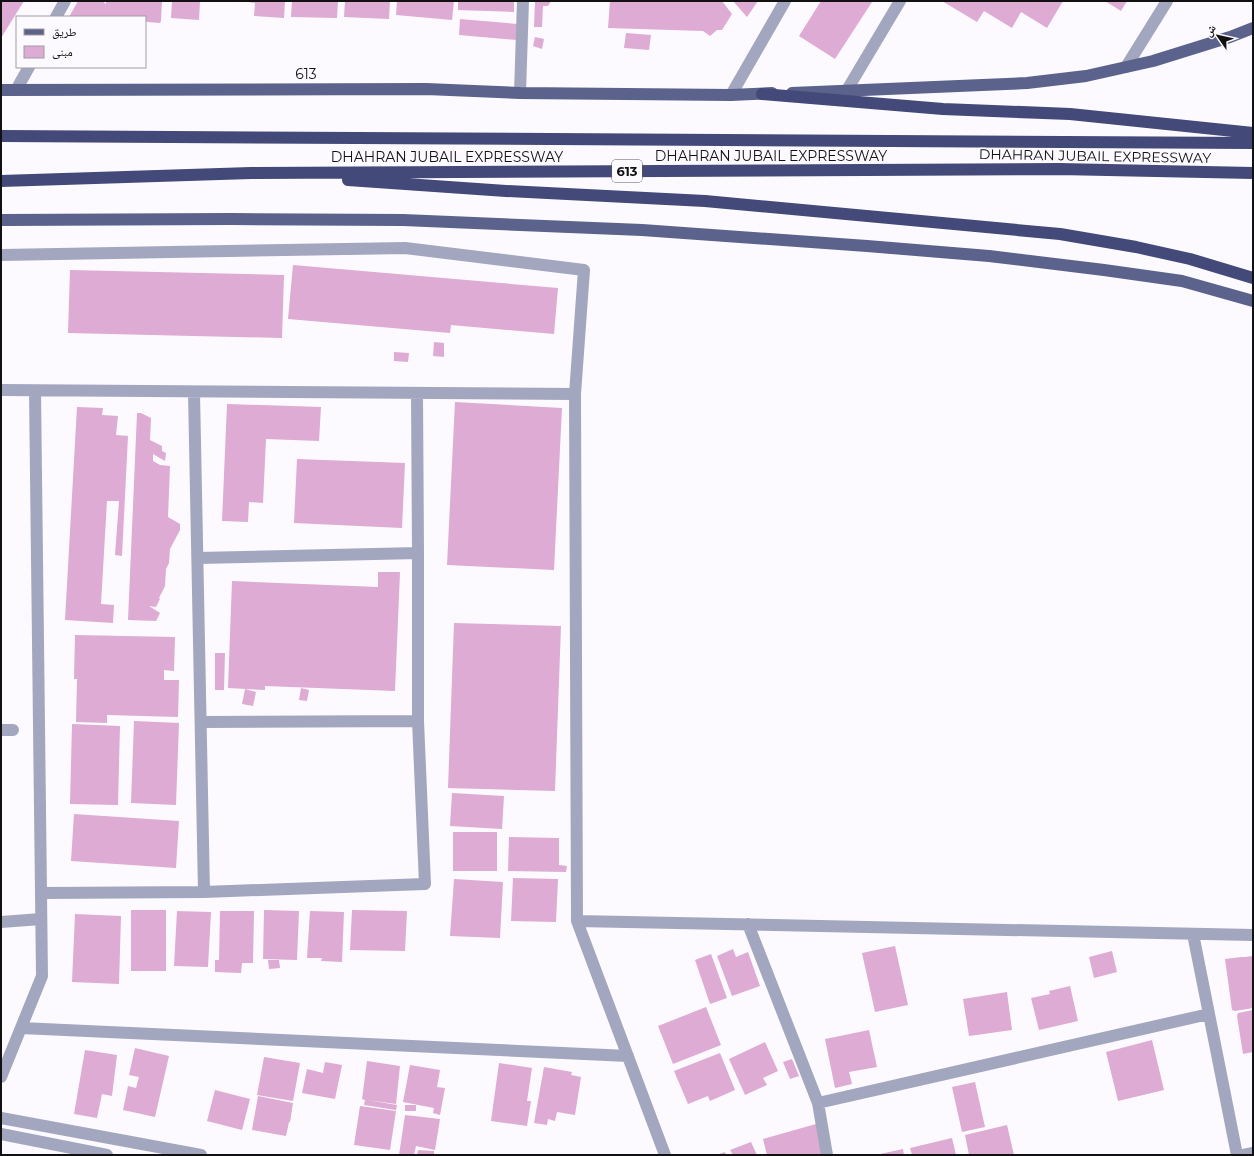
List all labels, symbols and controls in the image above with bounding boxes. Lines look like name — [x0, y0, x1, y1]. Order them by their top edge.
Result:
legend — [16, 16, 146, 68]
north arrow — [1198, 16, 1238, 56]
text: ش — [1201, 21, 1220, 40]
text: طريق — [52, 24, 77, 39]
text: مبنى — [52, 44, 73, 59]
street label: 613 — [295, 65, 317, 83]
street label: DHAHRAN JUBAIL EXPRESSWAY — [979, 145, 1211, 167]
street label: DHAHRAN JUBAIL EXPRESSWAY — [655, 147, 887, 165]
street label: DHAHRAN JUBAIL EXPRESSWAY — [331, 148, 563, 166]
road number: 613 — [612, 160, 642, 182]

